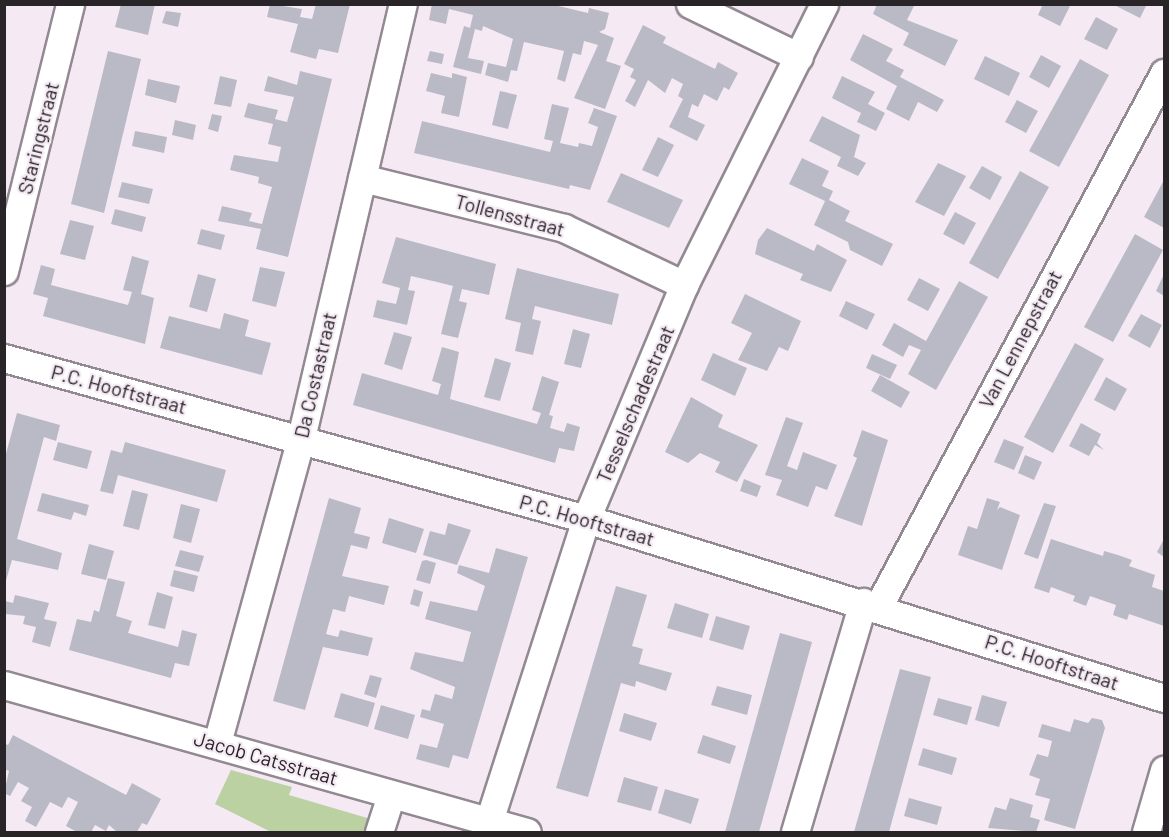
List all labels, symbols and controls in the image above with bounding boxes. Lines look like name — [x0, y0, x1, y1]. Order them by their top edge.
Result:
street label: Staringstraat — [12, 79, 64, 197]
street label: Tollensstraat — [453, 189, 567, 241]
street label: Van Lennepstraat — [974, 266, 1066, 412]
street label: Da Costastraat — [289, 310, 341, 440]
street label: Tesselschadestraat — [591, 322, 679, 486]
street label: P.C. Hooftstraat — [49, 359, 189, 419]
street label: P.C. Hooftstraat — [517, 489, 657, 551]
street label: P.C. Hooftstraat — [982, 629, 1122, 695]
street label: Jacob Catsstraat — [191, 726, 341, 790]

